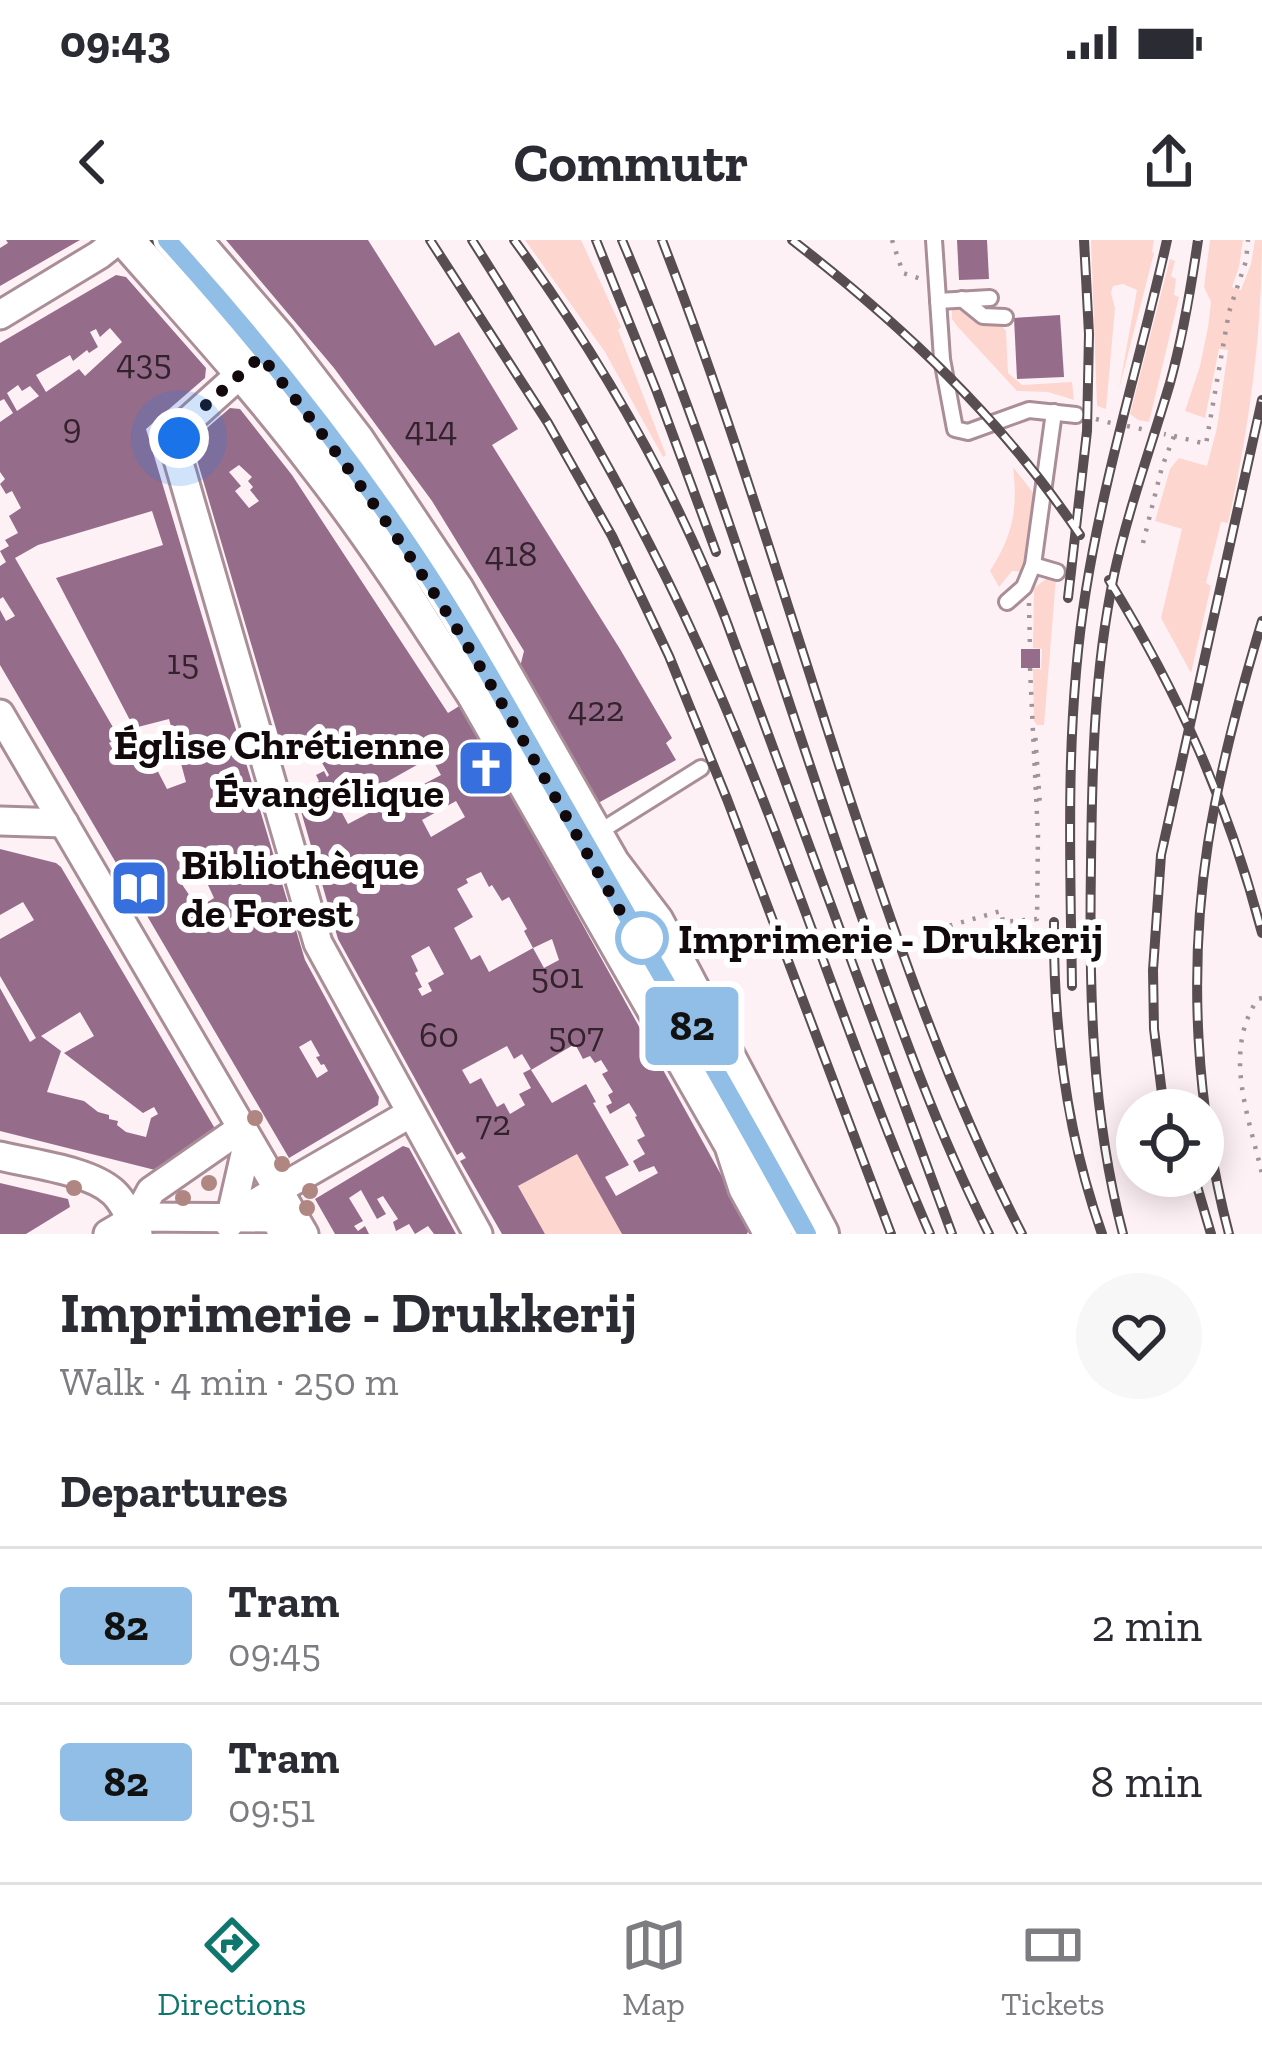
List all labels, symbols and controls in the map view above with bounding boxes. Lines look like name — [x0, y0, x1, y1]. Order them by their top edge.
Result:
text: 09:43 — [60, 15, 171, 69]
icon: back — [60, 129, 126, 195]
icon: share — [1136, 129, 1202, 195]
text: Commutr — [514, 130, 748, 195]
house number: 435 — [116, 340, 172, 383]
house number: 9 — [62, 404, 82, 447]
house number: 414 — [405, 407, 457, 450]
your location — [149, 408, 209, 468]
house number: 418 — [485, 532, 537, 575]
house number: 15 — [167, 640, 199, 683]
house number: 422 — [568, 687, 624, 730]
place label: Église Chrétienne Évangélique — [113, 719, 444, 818]
church icon: Église Chrétienne Évangélique — [455, 737, 517, 799]
place label: Bibliothèque de Forest — [181, 839, 419, 938]
library icon: Bibliothèque de Forest — [108, 857, 170, 919]
marker: Imprimerie - Drukkerij — [617, 913, 667, 963]
place label: Imprimerie - Drukkerij — [678, 913, 1103, 964]
house number: 501 — [530, 954, 584, 997]
line badge: 82 — [638, 987, 746, 1065]
text: 82 — [669, 1000, 715, 1051]
house number: 60 — [419, 1013, 459, 1056]
house number: 507 — [548, 1013, 604, 1056]
map controls — [1116, 1089, 1224, 1197]
button: locate — [1116, 1089, 1224, 1197]
house number: 72 — [475, 1101, 511, 1144]
button: heart — [1076, 1273, 1202, 1399]
text: Imprimerie - Drukkerij — [60, 1278, 637, 1347]
text: Walk · 4 min · 250 m — [60, 1358, 399, 1405]
text: Departures — [60, 1465, 288, 1519]
text: Tram — [228, 1575, 339, 1629]
text: 2 min — [1091, 1599, 1202, 1653]
text: 82 — [103, 1600, 149, 1651]
text: 09:45 — [228, 1629, 321, 1676]
text: Tram — [228, 1731, 339, 1785]
text: 8 min — [1090, 1755, 1202, 1809]
text: 82 — [103, 1756, 149, 1807]
text: 09:51 — [228, 1785, 315, 1832]
tab: Directions — [157, 1912, 306, 2023]
tab: Map — [621, 1912, 687, 2023]
tab: Tickets — [1001, 1912, 1105, 2023]

